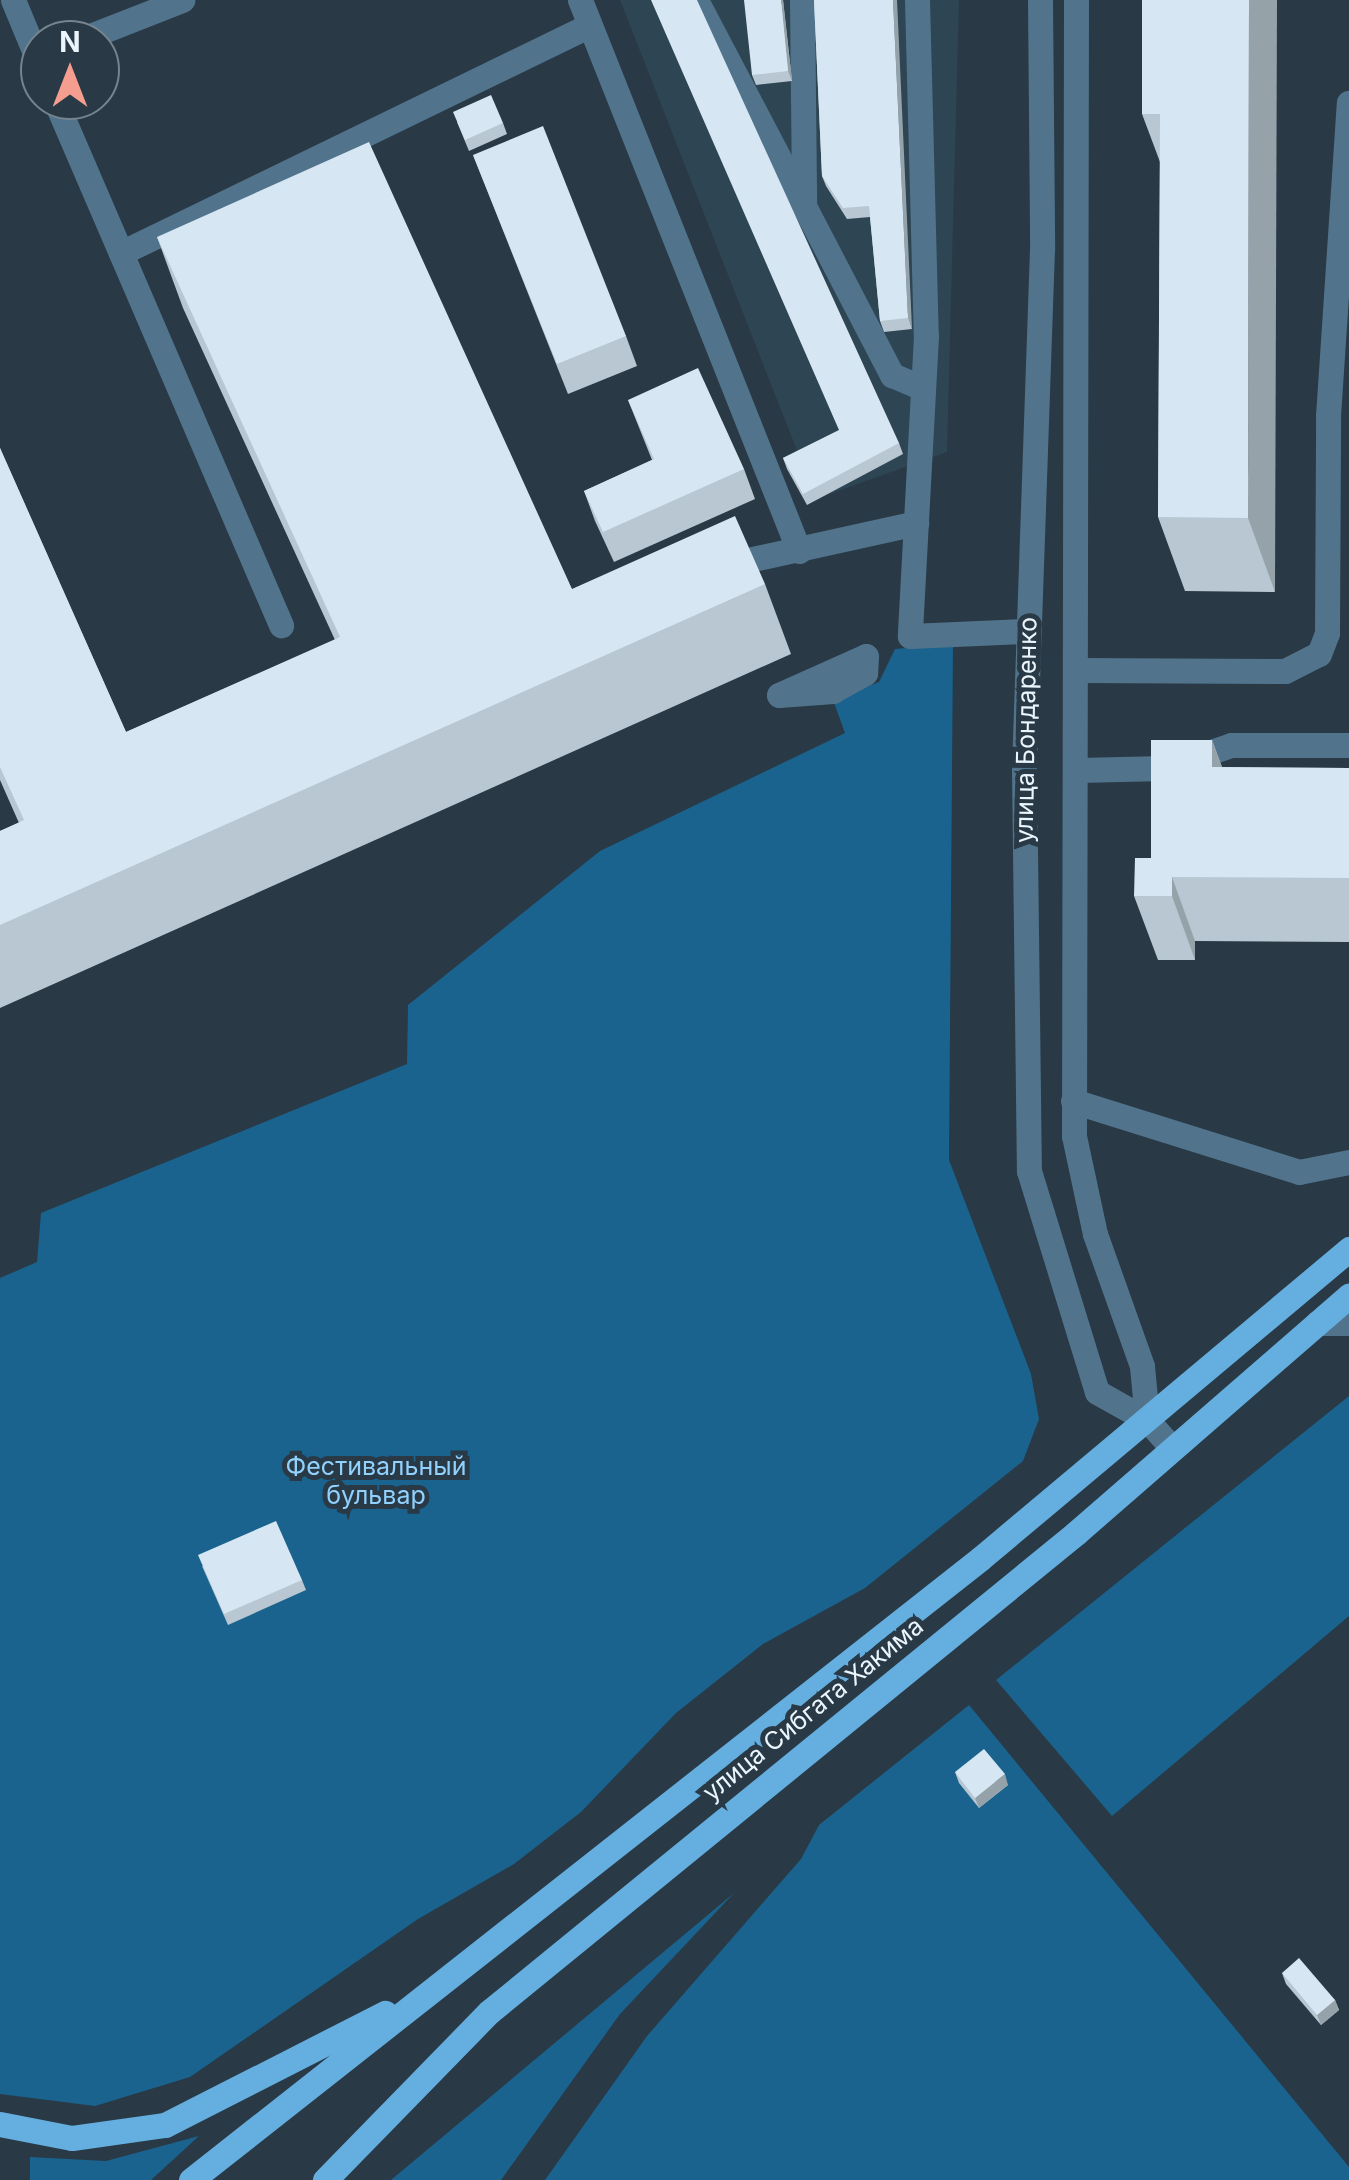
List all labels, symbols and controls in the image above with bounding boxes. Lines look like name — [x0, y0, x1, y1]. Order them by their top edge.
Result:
north arrow — [20, 20, 120, 120]
text: N — [59, 25, 81, 59]
street label: улица Бондаренко — [1009, 617, 1043, 843]
park label: Фестивальный бульвар — [286, 1452, 466, 1511]
street label: улица Сибгата Хакима — [697, 1611, 929, 1807]

